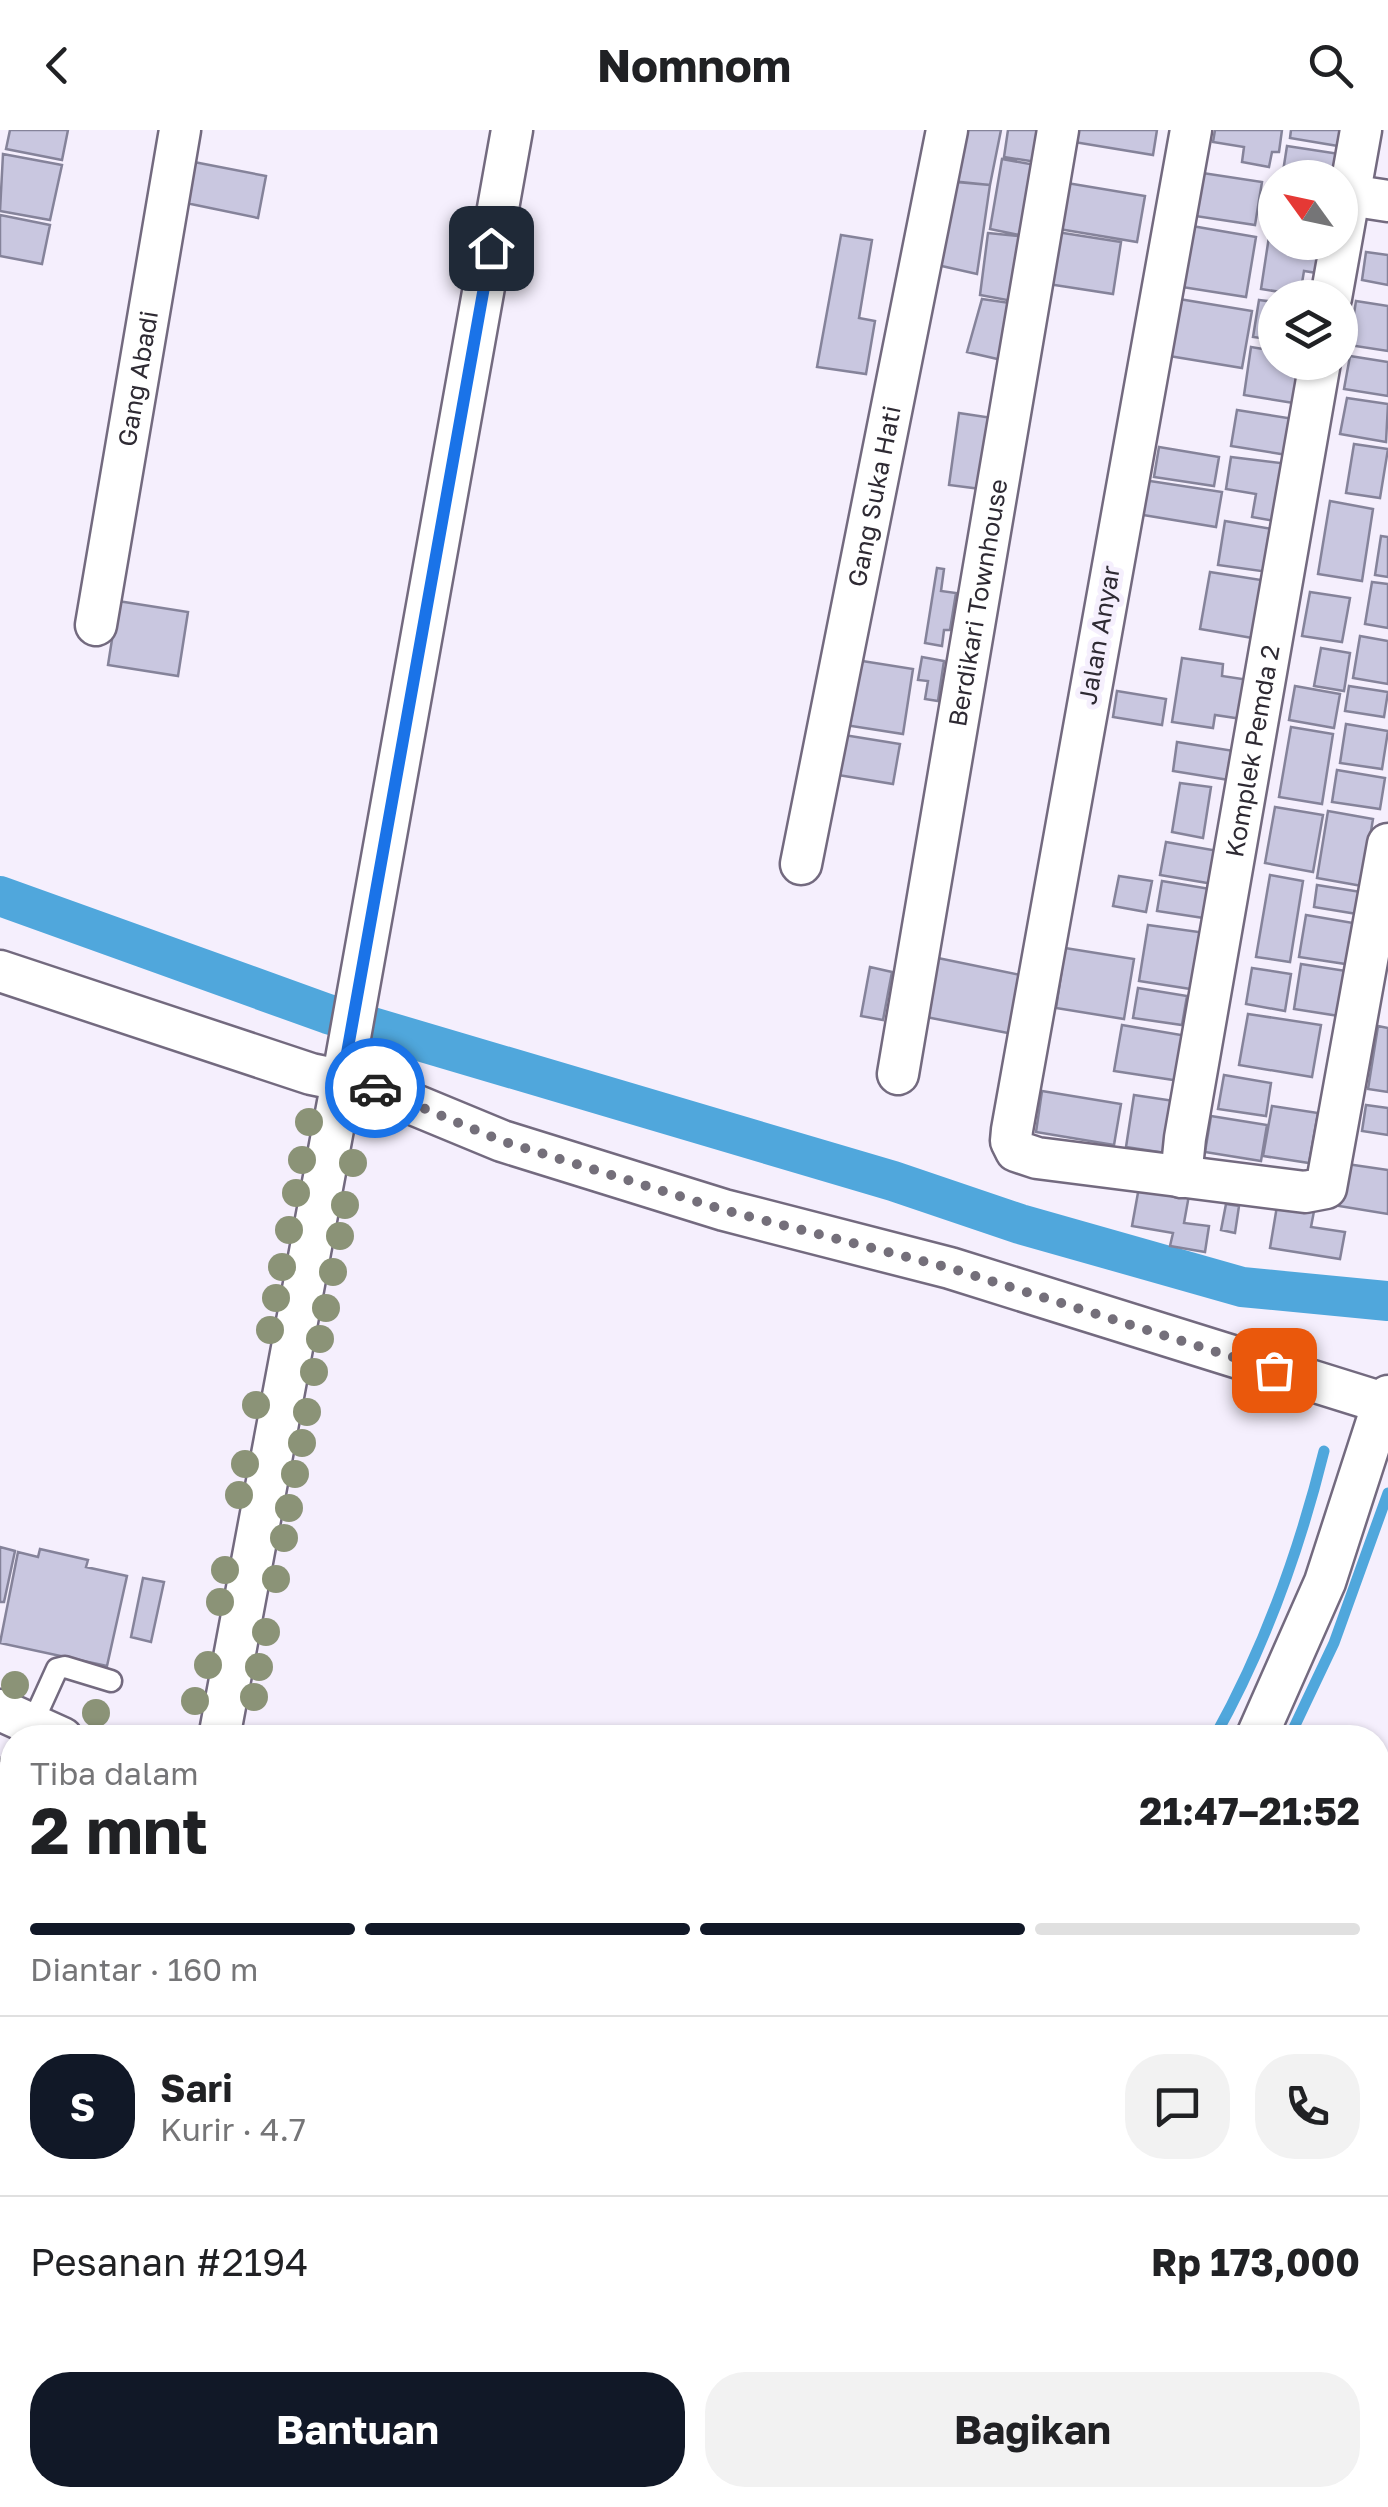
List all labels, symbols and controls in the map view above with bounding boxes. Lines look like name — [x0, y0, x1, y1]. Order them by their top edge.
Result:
icon: back — [30, 38, 85, 93]
text: Nomnom — [597, 38, 791, 92]
icon: search — [1303, 38, 1358, 93]
north arrow — [1258, 160, 1358, 260]
map controls — [1258, 160, 1358, 380]
pin — [449, 206, 534, 291]
icon: home — [464, 221, 519, 276]
button: layers — [1258, 280, 1358, 380]
street label: Gang Abadi — [111, 308, 164, 449]
street label: Gang Suka Hati — [841, 403, 907, 589]
street label: Berdikari Townhouse — [941, 476, 1014, 729]
street label: Jalan Anyar — [1071, 563, 1126, 707]
street label: Komplek Pemda 2 — [1218, 642, 1286, 860]
courier — [325, 1038, 425, 1138]
icon: car — [348, 1061, 403, 1116]
pin — [1232, 1328, 1317, 1413]
icon: bag — [1247, 1343, 1302, 1398]
text: Tiba dalam — [30, 1754, 199, 1792]
text: 21:47–21:52 — [1139, 1788, 1360, 1833]
text: 2 mnt — [30, 1790, 208, 1868]
text: Diantar · 160 m — [30, 1950, 258, 1988]
button: chat — [1125, 2054, 1230, 2159]
button: phone — [1255, 2054, 1360, 2159]
text: Sari — [160, 2065, 233, 2110]
text: S — [70, 2084, 95, 2129]
text: Kurir · 4.7 — [160, 2110, 306, 2148]
text: Pesanan #2194 — [30, 2239, 308, 2284]
text: Rp 173,000 — [1151, 2239, 1360, 2284]
button: Bantuan — [30, 2372, 685, 2487]
button: Bagikan — [705, 2372, 1360, 2487]

